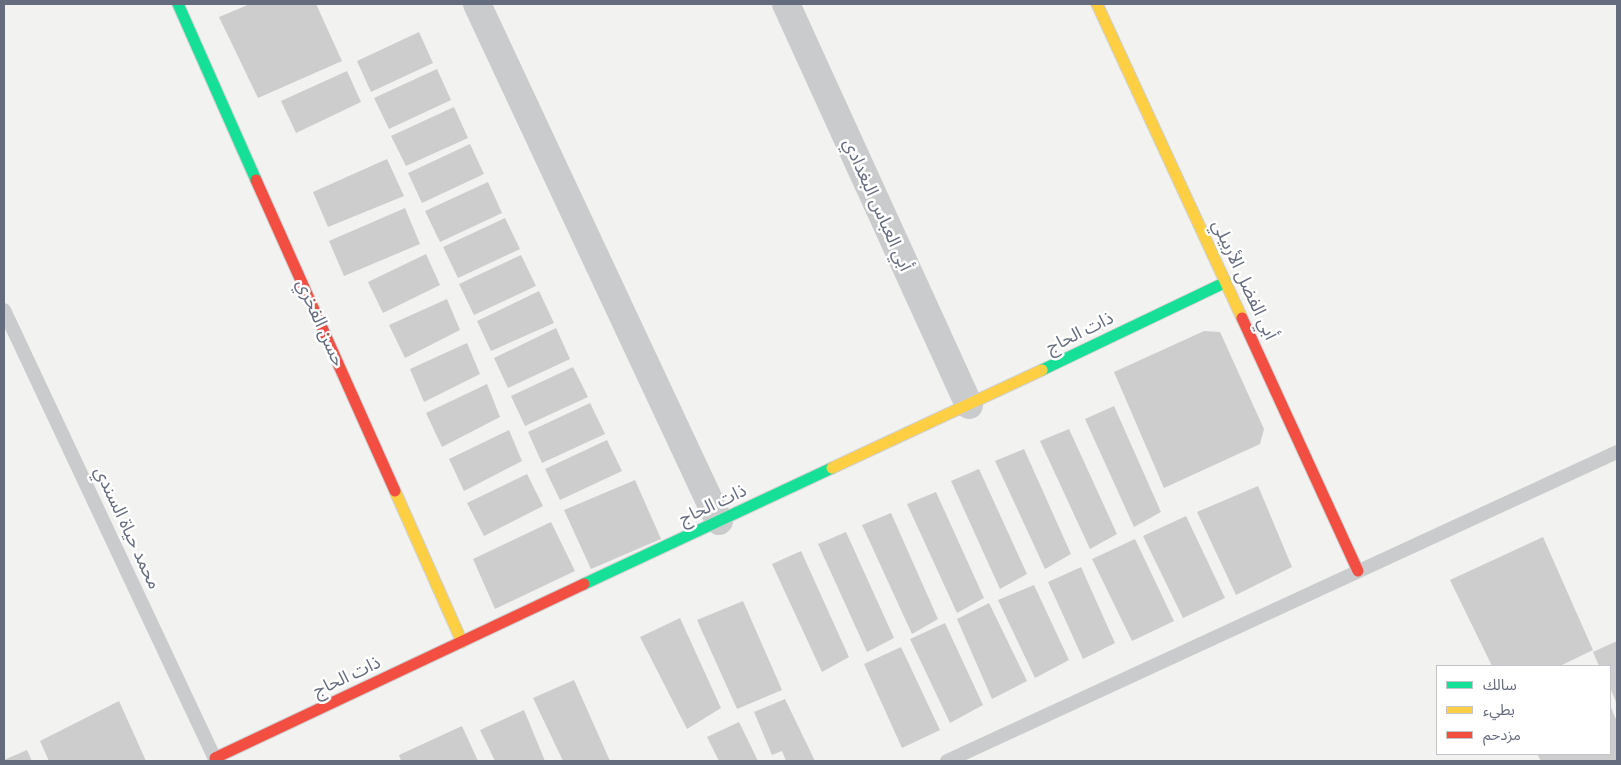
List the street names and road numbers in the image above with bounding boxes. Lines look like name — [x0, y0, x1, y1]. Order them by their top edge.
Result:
street label: أبي العباس البغدادي — [838, 135, 916, 275]
street label: أبي الفضل الأربيلي — [1207, 217, 1281, 343]
street label: حسن الفخري — [291, 276, 349, 370]
street label: ذات الحاج — [1043, 307, 1117, 359]
street label: محمد حياة السندي — [89, 463, 165, 593]
street label: ذات الحاج — [676, 480, 750, 530]
street label: ذات الحاج — [310, 652, 384, 702]

